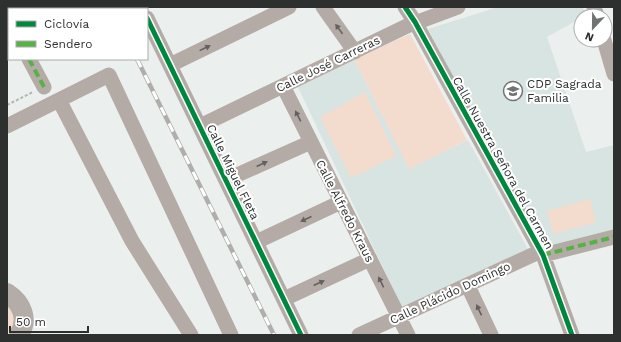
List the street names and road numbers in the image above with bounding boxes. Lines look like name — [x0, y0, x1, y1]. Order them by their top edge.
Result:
street label: Calle José Carreras — [274, 33, 382, 95]
street label: Calle Nuestra Señora del Carmen — [450, 74, 556, 252]
street label: Calle Miguel Fleta — [204, 122, 262, 222]
street label: Calle Alfredo Kraus — [313, 158, 377, 264]
street label: Calle Plácido Domingo — [388, 259, 512, 327]

